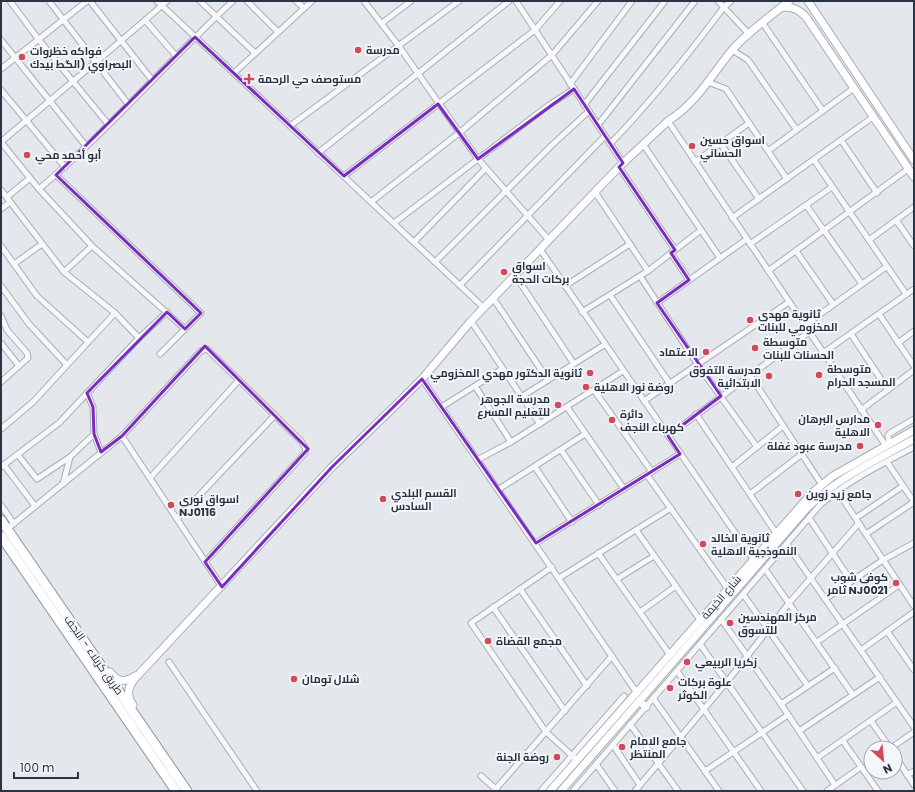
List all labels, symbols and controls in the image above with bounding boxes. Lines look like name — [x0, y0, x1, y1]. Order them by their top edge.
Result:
place label: مدرسة — [366, 42, 400, 58]
place label: فواكه خظروات البصراوي (الگط بيدك — [30, 43, 132, 74]
marker: مدرسة — [353, 45, 363, 55]
marker: فواكه خظروات البصراوي (الگط بيدك — [17, 52, 27, 62]
place label: مستوصف حي الرحمة — [258, 71, 361, 89]
marker: مستوصف حي الرحمة — [243, 73, 255, 85]
place label: اسواق حسين الحساني — [700, 132, 765, 163]
marker: اسواق حسين الحساني — [687, 141, 697, 151]
place label: أبو أحمد محي — [35, 147, 102, 165]
marker: أبو أحمد محي — [22, 150, 32, 160]
place label: اسواق بركات الحجة — [512, 258, 569, 287]
marker: اسواق بركات الحجة — [499, 267, 509, 277]
place label: ثانوية مهدي المخزومي للبنات — [758, 306, 838, 337]
marker: ثانوية مهدي المخزومي للبنات — [745, 315, 755, 325]
place label: متوسطة الحسنات للبنات — [763, 334, 834, 363]
marker: متوسطة الحسنات للبنات — [750, 343, 760, 353]
place label: الاعتماد — [659, 344, 698, 360]
marker: الاعتماد — [701, 347, 711, 357]
place label: متوسطة المسجد الحرام — [827, 361, 896, 390]
place label: مدرسة التفوق الابتدائية — [689, 362, 761, 391]
place label: ثانوية الدكتور مهدي المخزومي — [430, 365, 583, 383]
marker: ثانوية الدكتور مهدي المخزومي — [585, 368, 595, 378]
marker: متوسطة المسجد الحرام — [814, 370, 824, 380]
marker: مدرسة التفوق الابتدائية — [764, 371, 774, 381]
place label: روضة نور الاهلية — [594, 379, 674, 395]
marker: روضة نور الاهلية — [581, 382, 591, 392]
place label: مدرسة الجوهر للتعليم المسرع — [477, 391, 550, 420]
marker: مدرسة الجوهر للتعليم المسرع — [553, 400, 563, 410]
place label: دائرة كهرباء النجف — [620, 406, 684, 435]
place label: مدارس البرهان الاهلية — [798, 411, 870, 440]
marker: دائرة كهرباء النجف — [607, 415, 617, 425]
marker: مدارس البرهان الاهلية — [873, 420, 883, 430]
place label: مدرسة عبود غفلة — [767, 438, 852, 454]
marker: مدرسة عبود غفلة — [855, 441, 865, 451]
place label: القسم البلدي السادس — [391, 485, 457, 514]
place label: جامع زيد زوين — [806, 486, 872, 502]
marker: جامع زيد زوين — [793, 489, 803, 499]
place label: اسواق نوري NJ0116 — [179, 491, 239, 520]
marker: القسم البلدي السادس — [378, 494, 388, 504]
marker: اسواق نوري NJ0116 — [166, 500, 176, 510]
place label: ثانوية الخالد النموذجية الاهلية — [711, 530, 797, 559]
marker: ثانوية الخالد النموذجية الاهلية — [698, 539, 708, 549]
place label: كوفي شوب ثامر NJ0021 — [826, 569, 888, 598]
street label: شارع الخيمة — [697, 571, 745, 623]
marker: كوفي شوب ثامر NJ0021 — [891, 578, 901, 588]
place label: مركز المهندسين للتسوق — [738, 609, 817, 638]
street label: طريق کربلاء - النجف — [61, 612, 127, 698]
marker: مركز المهندسين للتسوق — [725, 618, 735, 628]
place label: مجمع القضاة — [496, 633, 562, 649]
marker: مجمع القضاة — [483, 636, 493, 646]
place label: زكريا الربيعي — [695, 654, 757, 672]
marker: زكريا الربيعي — [682, 657, 692, 667]
place label: شلال تومان — [302, 671, 359, 687]
marker: شلال تومان — [289, 674, 299, 684]
place label: علوة بركات الكوثر — [677, 674, 732, 703]
marker: علوة بركات الكوثر — [665, 683, 675, 693]
place label: جامع الامام المنتظر — [629, 733, 686, 762]
north arrow — [863, 740, 903, 780]
marker: جامع الامام المنتظر — [617, 742, 627, 752]
place label: روضة الجنة — [496, 749, 549, 765]
marker: روضة الجنة — [552, 752, 562, 762]
scale bar — [14, 754, 78, 780]
text: 100 m — [20, 759, 54, 776]
text: N — [880, 760, 895, 778]

